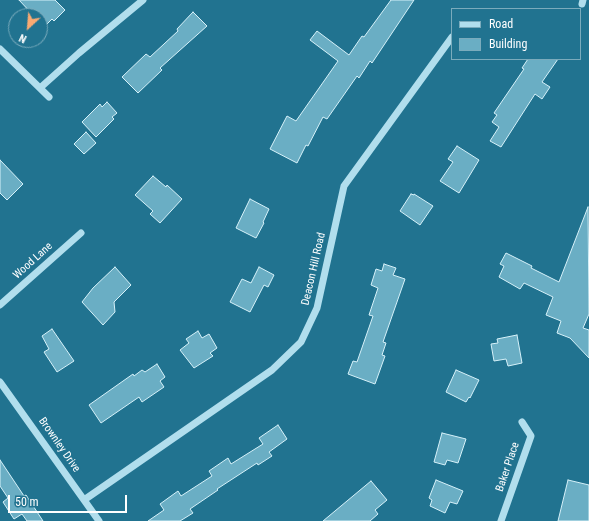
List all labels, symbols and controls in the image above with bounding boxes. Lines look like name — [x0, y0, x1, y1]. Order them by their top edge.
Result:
north arrow — [8, 8, 48, 48]
legend — [451, 8, 581, 60]
text: Road — [489, 17, 513, 31]
text: N — [17, 31, 29, 46]
text: Building — [489, 37, 527, 51]
street label: Deacon Hill Road — [299, 231, 329, 307]
street label: Wood Lane — [11, 240, 55, 282]
street label: Brownley Drive — [35, 415, 83, 475]
street label: Baker Place — [493, 441, 523, 493]
scale bar — [10, 487, 129, 513]
text: 50 m — [15, 495, 39, 509]

